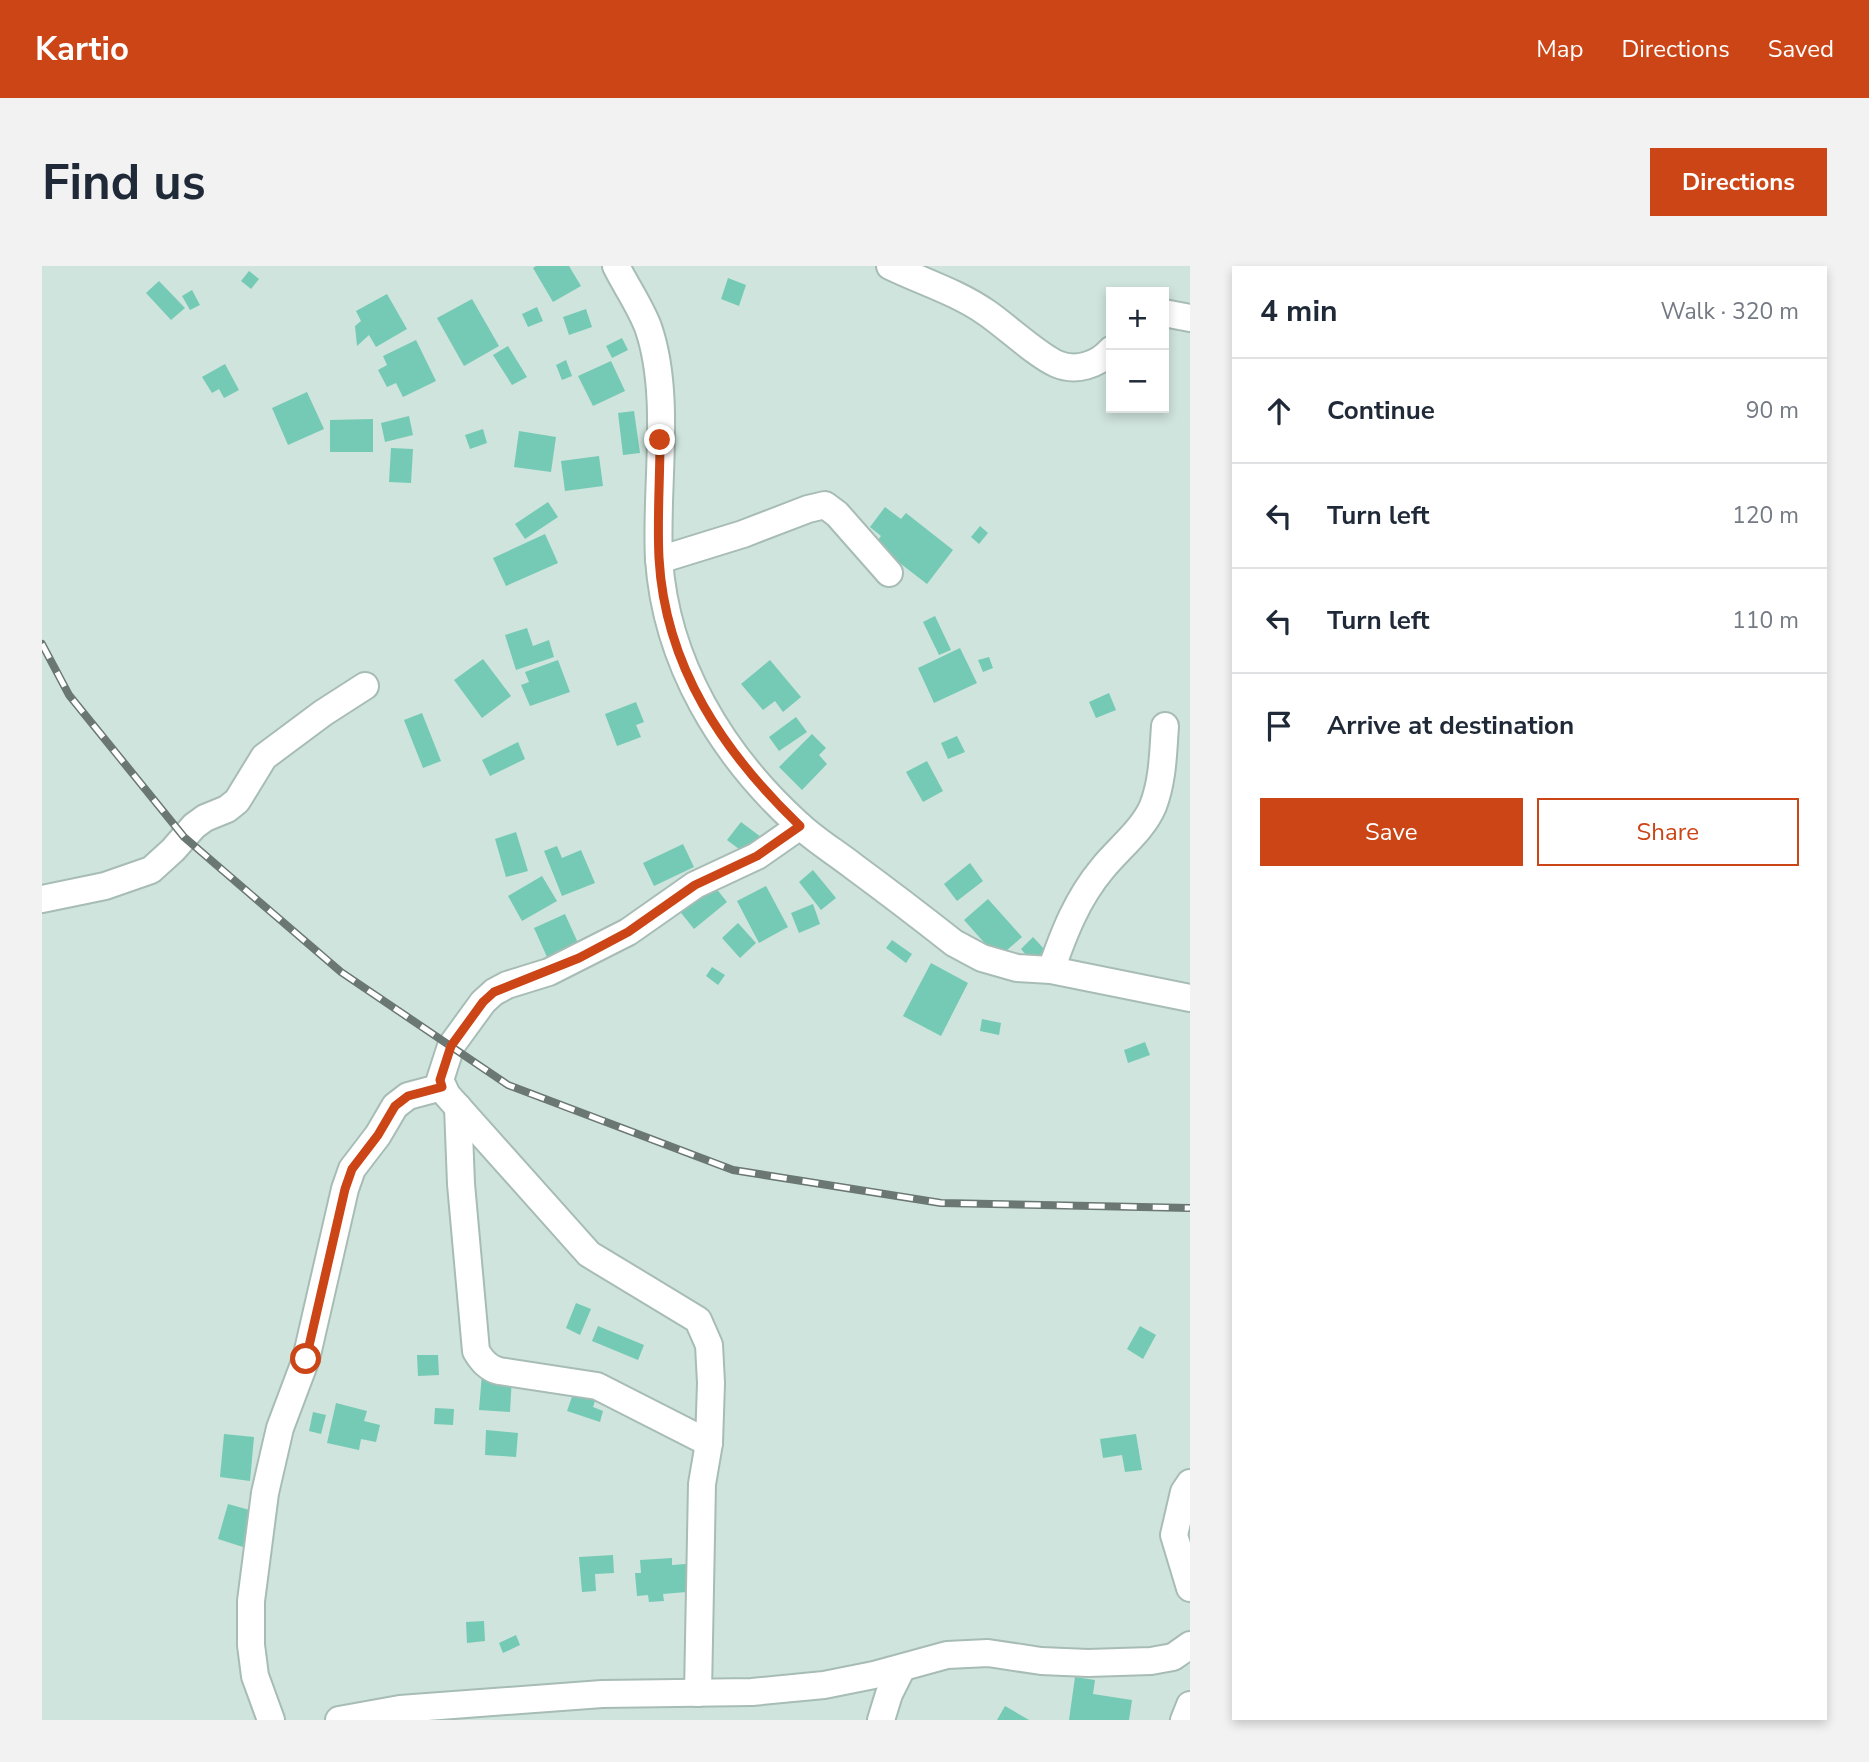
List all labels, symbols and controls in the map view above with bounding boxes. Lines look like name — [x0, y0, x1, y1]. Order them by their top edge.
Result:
text: Kartio — [35, 27, 129, 72]
text: Map — [1536, 33, 1583, 65]
text: Directions — [1621, 33, 1730, 65]
text: Saved — [1768, 33, 1834, 65]
button: Directions — [1650, 148, 1827, 216]
text: Find us — [42, 149, 206, 216]
map controls — [1106, 287, 1169, 413]
button: + — [1106, 287, 1169, 350]
text: 4 min — [1260, 291, 1338, 332]
text: Walk · 320 m — [1660, 296, 1799, 327]
button: − — [1106, 350, 1169, 413]
icon: ahead — [1260, 392, 1298, 430]
text: Continue — [1327, 393, 1435, 428]
text: 90 m — [1746, 395, 1799, 426]
route end — [644, 424, 675, 455]
icon: left — [1260, 497, 1298, 535]
text: Turn left — [1327, 498, 1430, 533]
text: 120 m — [1732, 500, 1799, 531]
icon: left — [1260, 602, 1298, 640]
text: Turn left — [1327, 603, 1430, 638]
text: 110 m — [1732, 605, 1799, 636]
icon: arrive — [1260, 707, 1298, 745]
text: Arrive at destination — [1327, 708, 1574, 743]
button: Save — [1260, 798, 1523, 866]
button: Share — [1537, 798, 1799, 866]
route start — [290, 1343, 321, 1374]

